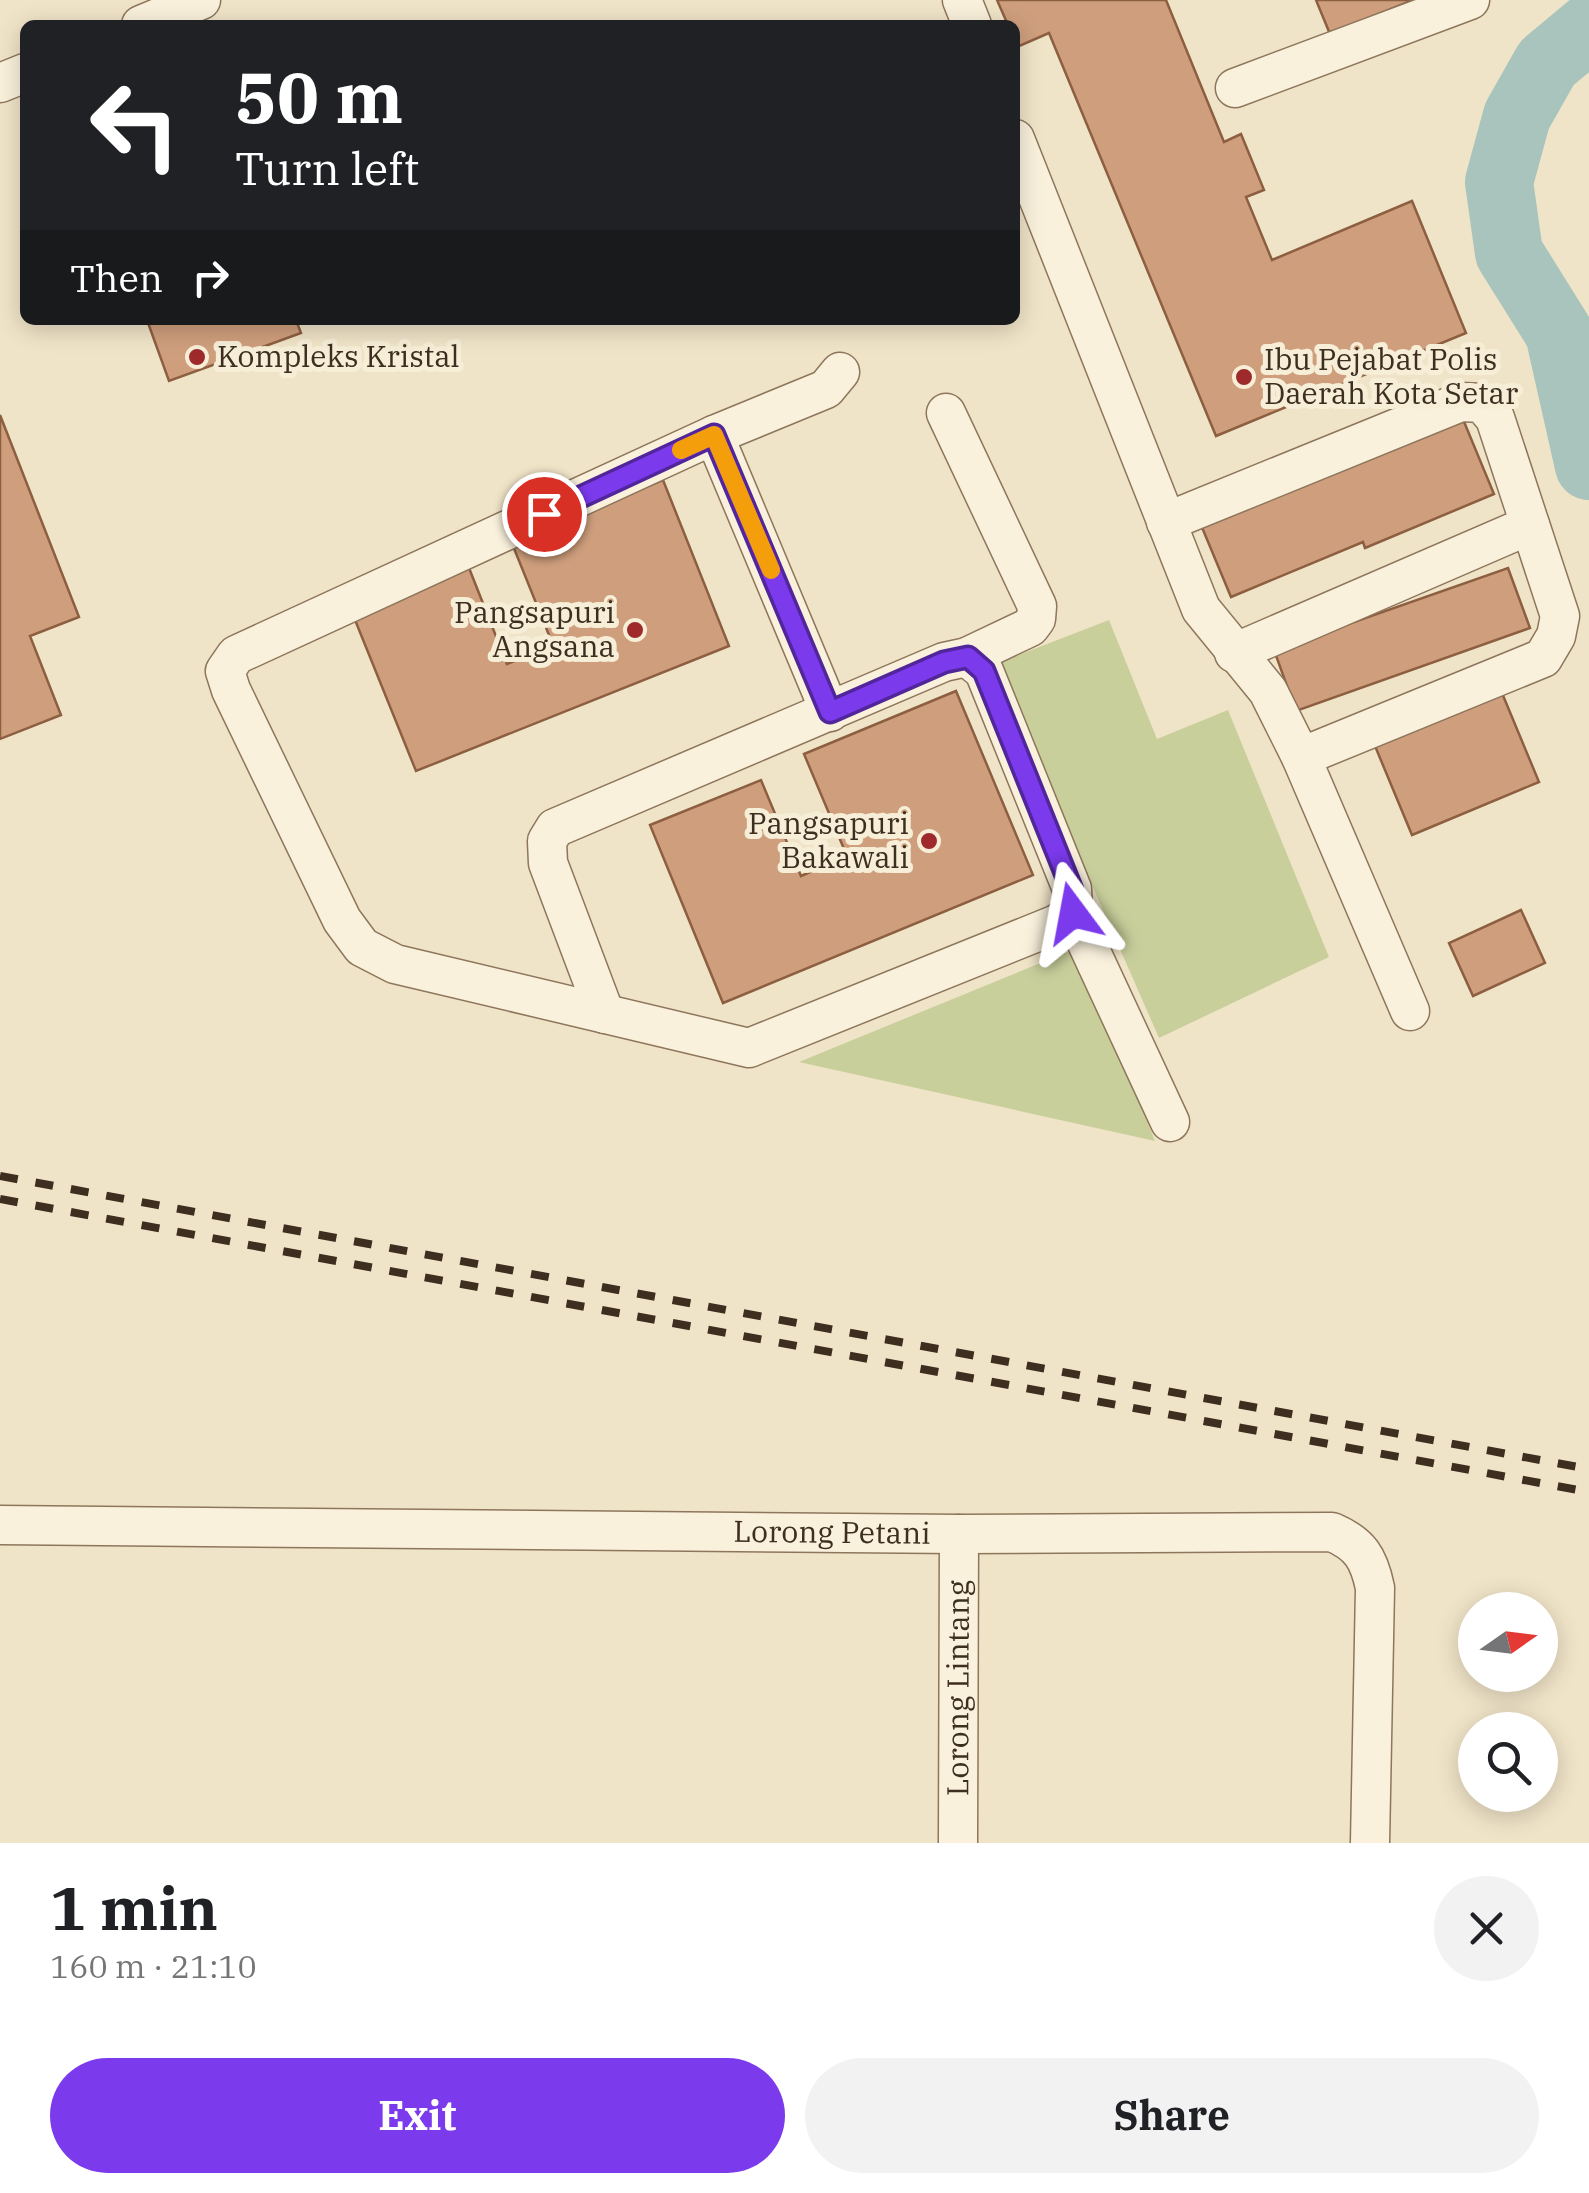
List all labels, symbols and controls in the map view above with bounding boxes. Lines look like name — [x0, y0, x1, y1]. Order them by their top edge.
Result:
text: 50 m — [235, 51, 403, 142]
icon: left — [70, 60, 200, 190]
text: Turn left — [235, 139, 419, 197]
icon: right — [183, 250, 238, 305]
text: Then — [70, 253, 163, 302]
place label: Kompleks Kristal — [217, 336, 460, 375]
place label: Ibu Pejabat Polis Daerah Kota Setar — [1264, 339, 1518, 412]
marker: Kompleks Kristal — [186, 346, 208, 368]
marker: Ibu Pejabat Polis Daerah Kota Setar — [1233, 366, 1255, 388]
pin — [502, 472, 587, 557]
icon: arrive — [517, 487, 572, 542]
place label: Pangsapuri Angsana — [454, 592, 615, 665]
marker: Pangsapuri Angsana — [624, 619, 646, 641]
place label: Pangsapuri Bakawali — [748, 803, 909, 876]
marker: Pangsapuri Bakawali — [918, 830, 940, 852]
position arrow — [1021, 861, 1125, 965]
street label: Lorong Petani — [733, 1511, 931, 1552]
street label: Lorong Lintang — [937, 1580, 977, 1796]
north arrow — [1458, 1592, 1558, 1692]
map controls — [1458, 1592, 1558, 1812]
button: search — [1458, 1712, 1558, 1812]
text: 1 min — [50, 1868, 218, 1947]
button: close — [1434, 1876, 1539, 1981]
text: 160 m · 21:10 — [50, 1945, 257, 1987]
button: Exit — [50, 2058, 785, 2173]
button: Share — [805, 2058, 1539, 2173]

